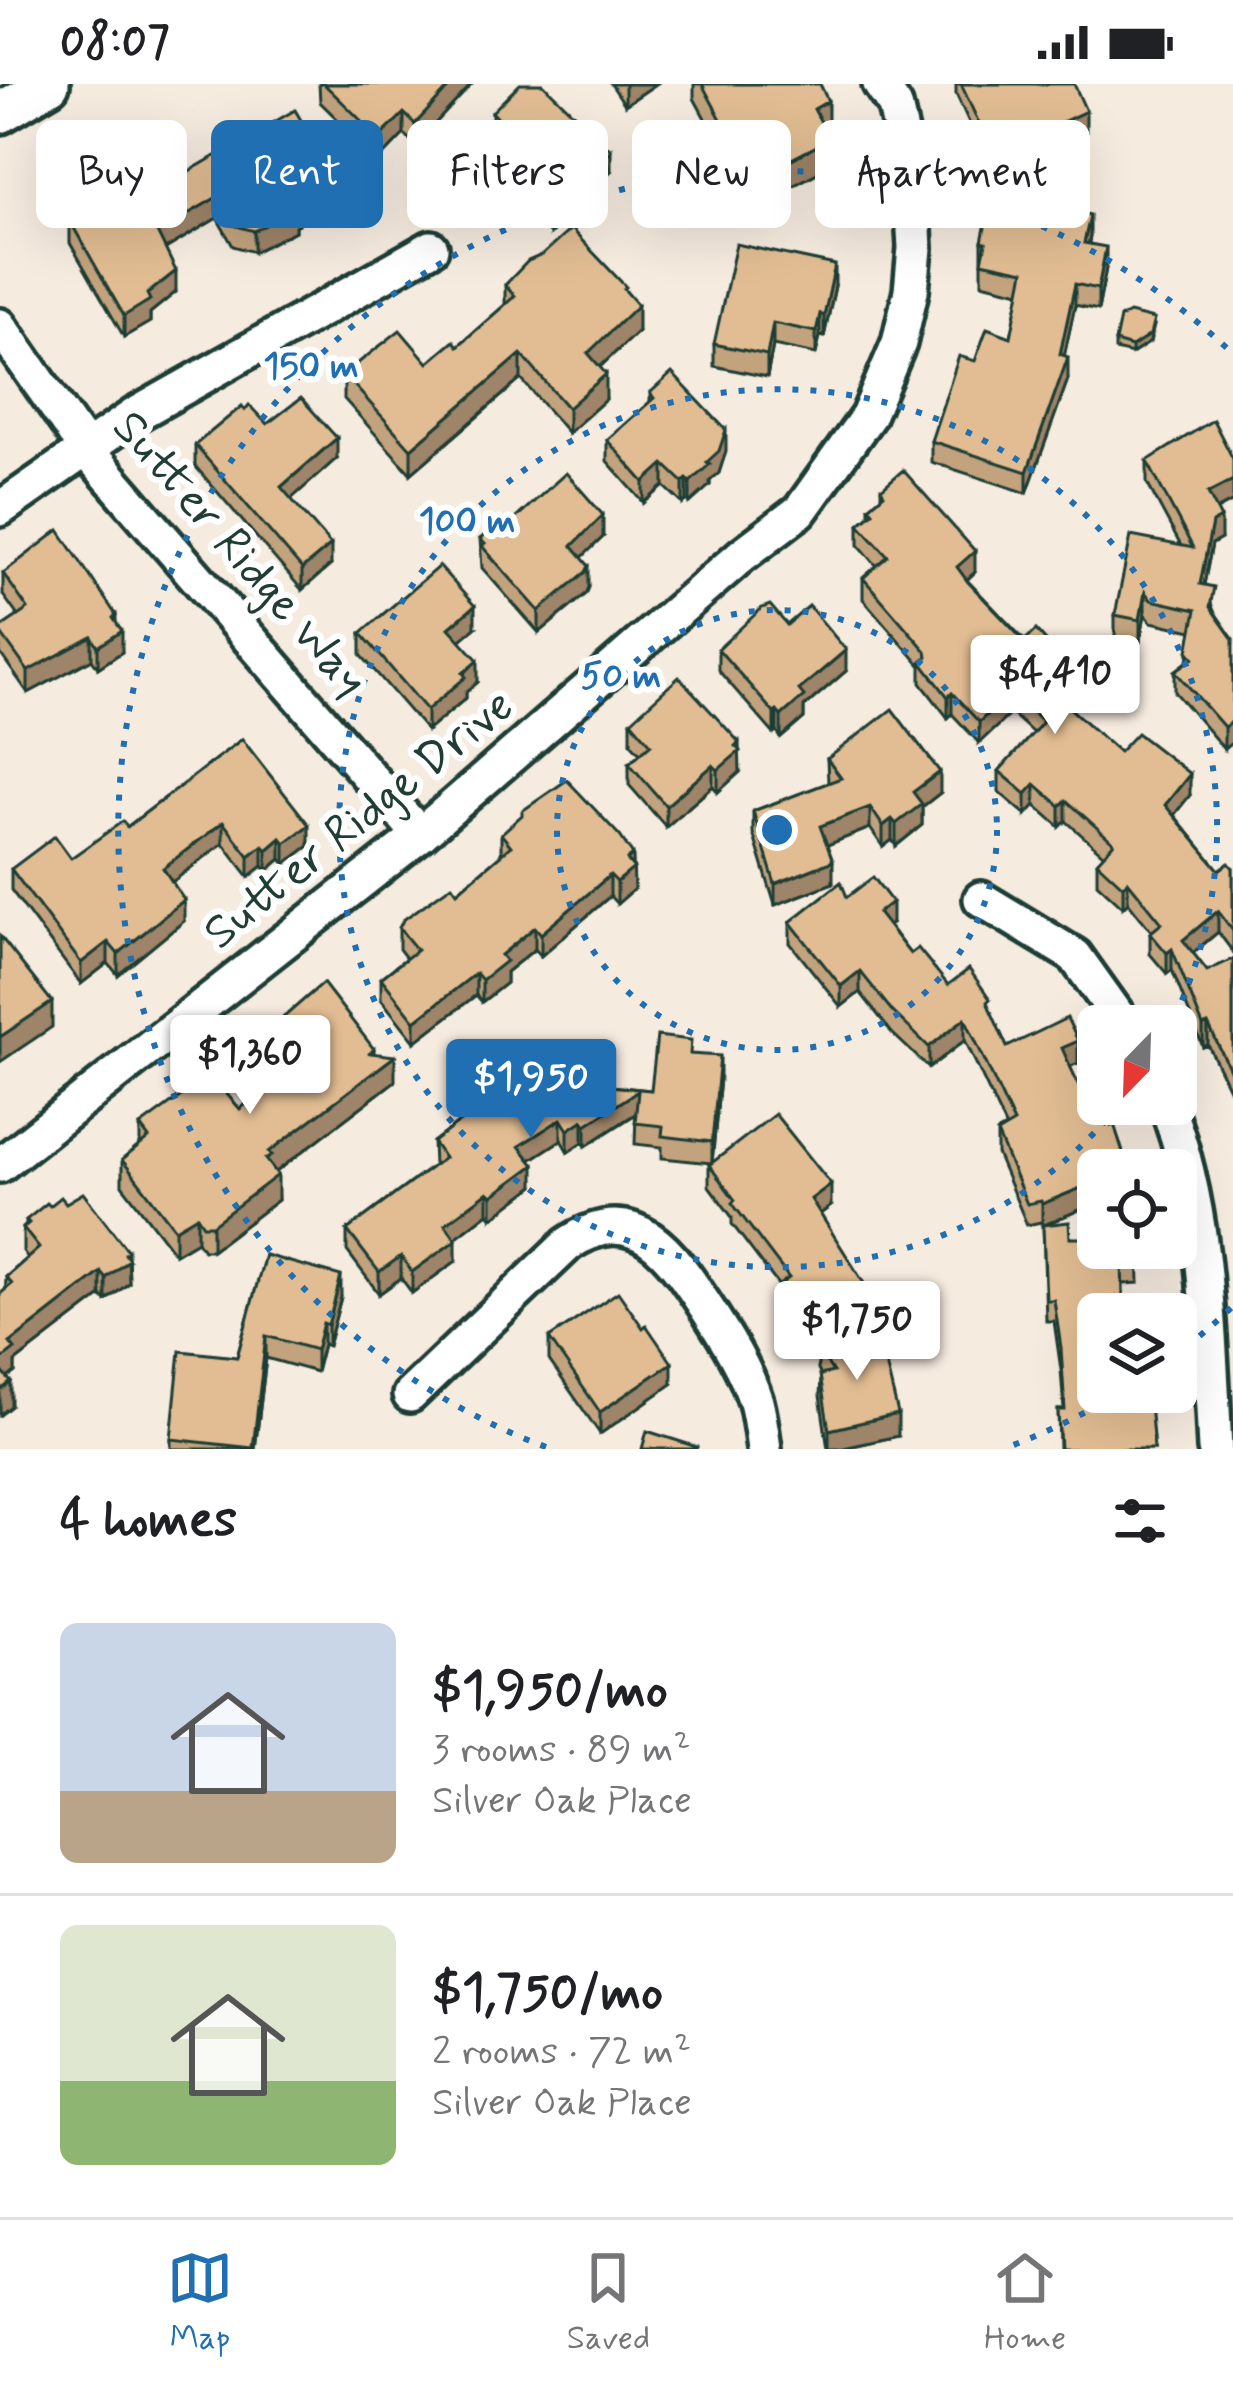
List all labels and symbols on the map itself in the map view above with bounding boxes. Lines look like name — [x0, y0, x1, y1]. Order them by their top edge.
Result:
text: 150 m — [263, 344, 359, 391]
street label: Sutter Ridge Way — [97, 398, 381, 711]
text: 100 m — [419, 499, 515, 546]
pin: $4,410 — [957, 635, 1153, 737]
text: 50 m — [581, 654, 661, 701]
street label: Sutter Ridge Drive — [191, 675, 527, 964]
centre of rings — [756, 809, 798, 851]
north arrow — [1077, 1005, 1197, 1125]
pin: $1,360 — [152, 1015, 348, 1117]
pin: $1,950 — [433, 1039, 629, 1141]
pin: $1,750 — [759, 1281, 955, 1383]

